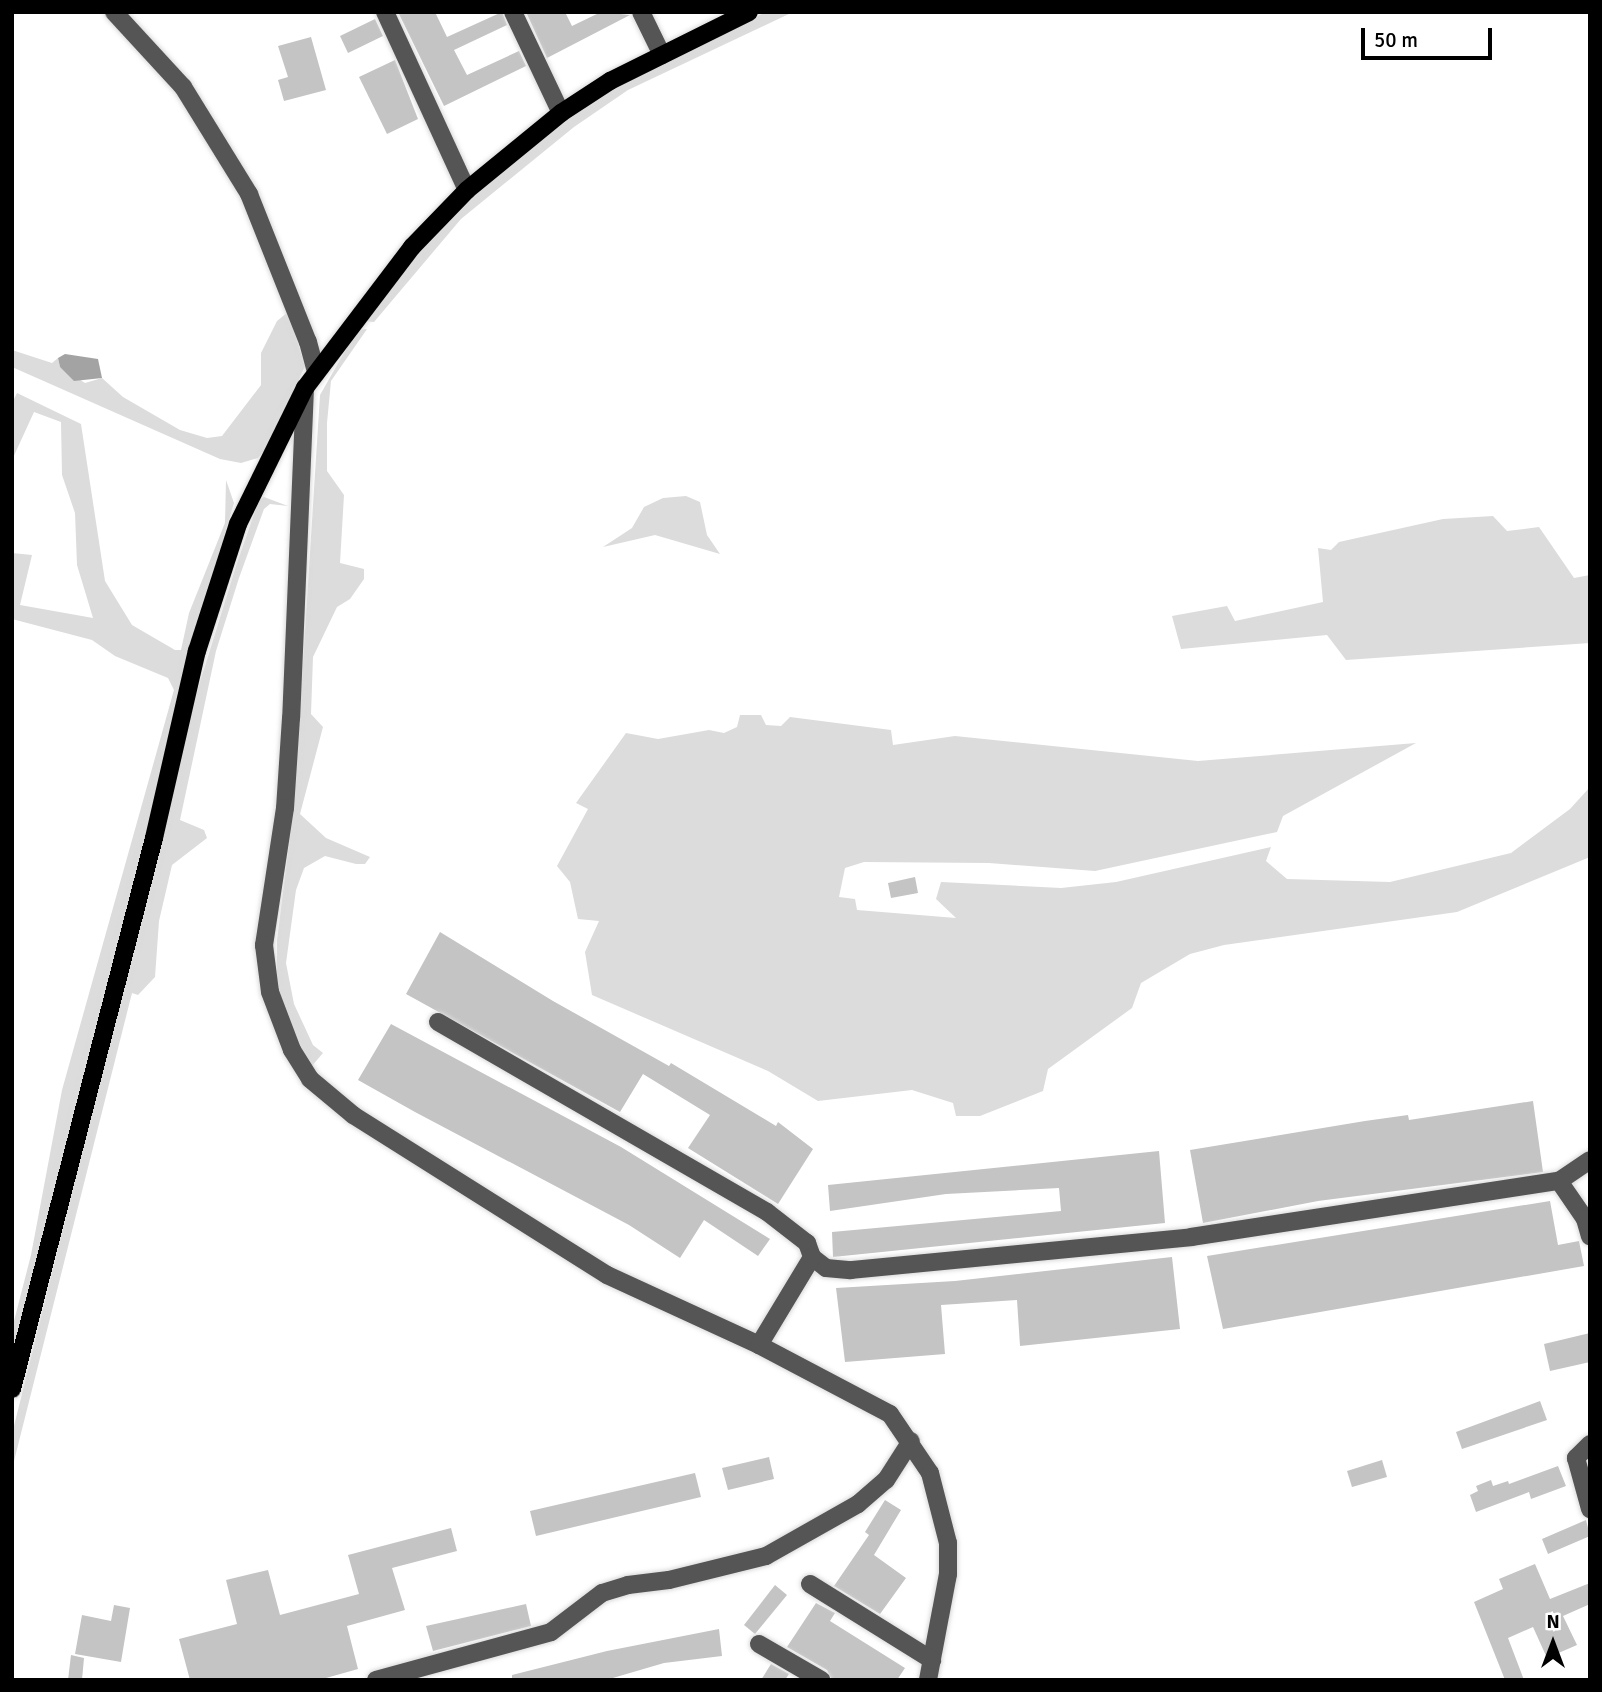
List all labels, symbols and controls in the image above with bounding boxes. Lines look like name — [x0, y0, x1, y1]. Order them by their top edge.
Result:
scale bar — [1364, 14, 1495, 58]
text: 50 m — [1374, 27, 1418, 53]
north arrow — [1518, 1608, 1588, 1678]
text: N — [1546, 1610, 1560, 1634]

